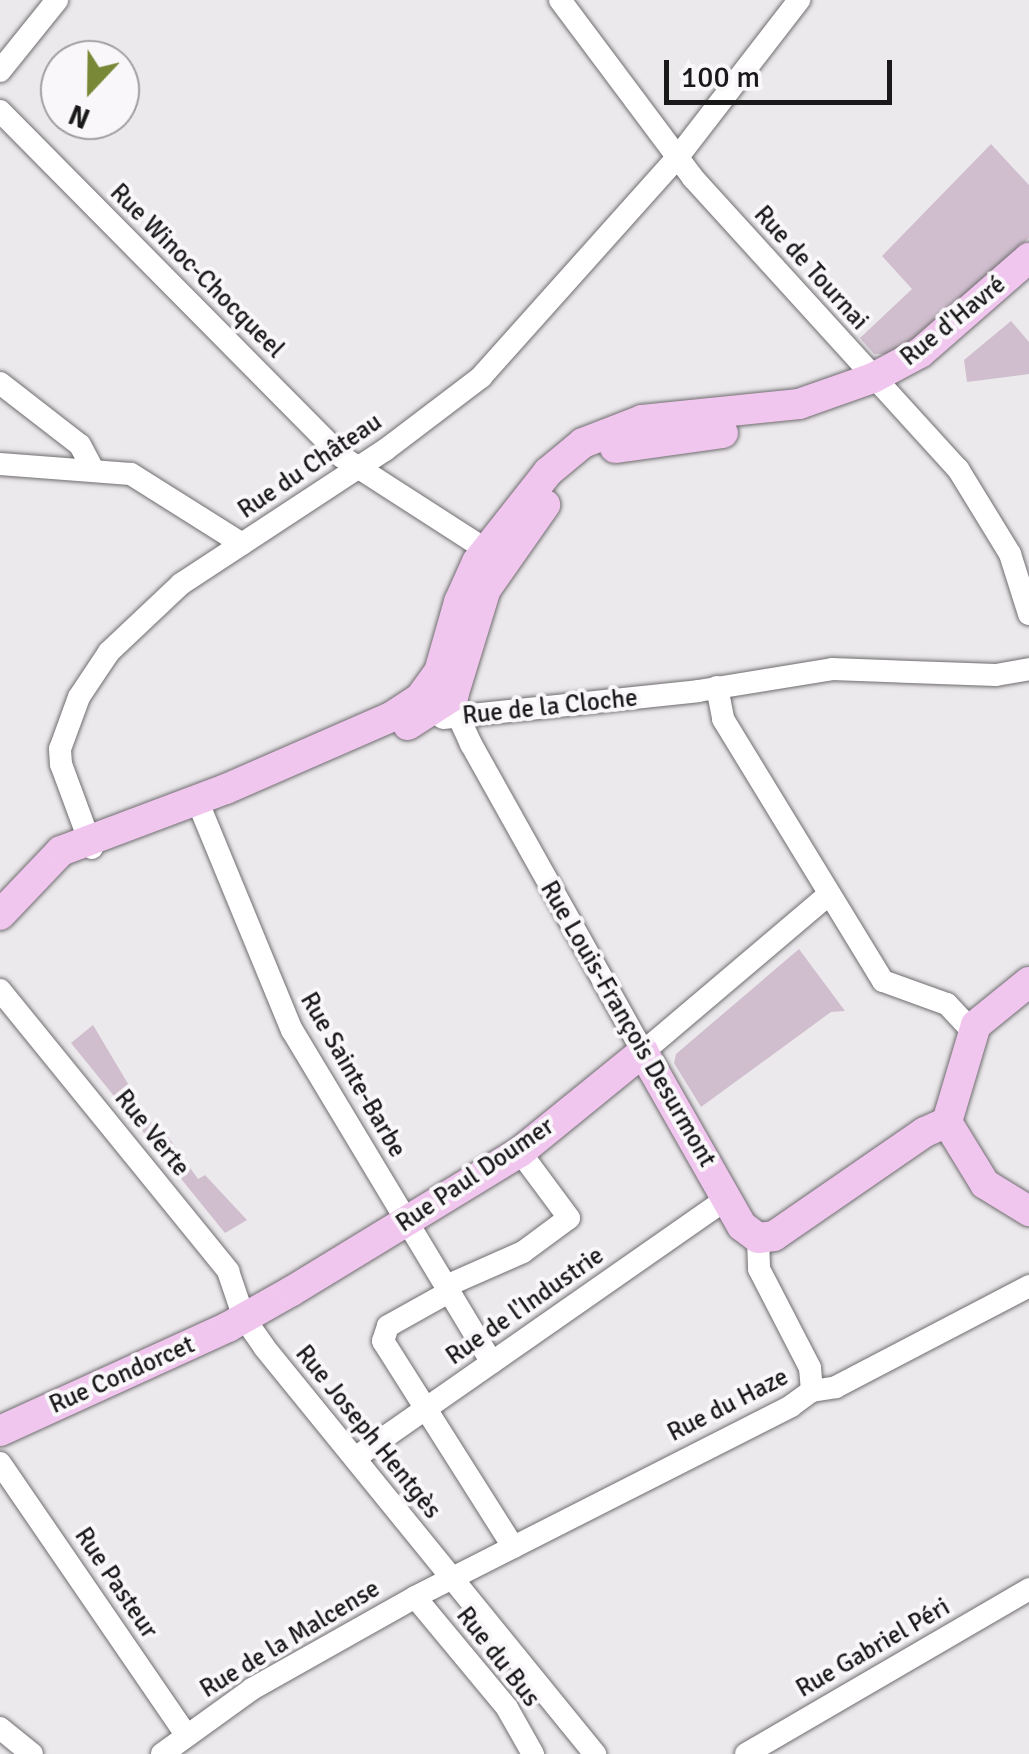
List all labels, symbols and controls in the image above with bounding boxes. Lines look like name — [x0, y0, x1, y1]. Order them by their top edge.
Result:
north arrow — [40, 40, 140, 140]
scale bar — [669, 40, 896, 102]
text: 100 m — [681, 59, 760, 96]
text: N — [64, 97, 95, 135]
street label: Rue Winoc-Chocqueel — [104, 178, 290, 364]
street label: Rue de Tournai — [747, 200, 875, 336]
street label: Rue d'Havré — [895, 270, 1011, 372]
street label: Rue du Château — [232, 407, 388, 525]
street label: Rue de la Cloche — [461, 683, 639, 731]
street label: Rue Louis-François Desurmont — [534, 876, 722, 1172]
street label: Rue Sainte-Barbe — [294, 987, 412, 1163]
street label: Rue Verte — [108, 1084, 196, 1182]
street label: Rue Paul Doumer — [391, 1111, 559, 1239]
street label: Rue de l'Industrie — [440, 1240, 610, 1372]
street label: Rue Condorcet — [45, 1330, 199, 1420]
street label: Rue Joseph Hentgès — [289, 1339, 447, 1525]
street label: Rue du Haze — [663, 1362, 793, 1448]
street label: Rue Pasteur — [68, 1522, 164, 1644]
street label: Rue de la Malcense — [195, 1574, 385, 1704]
street label: Rue Gabriel Péri — [791, 1592, 955, 1704]
street label: Rue du Bus — [450, 1601, 546, 1713]

